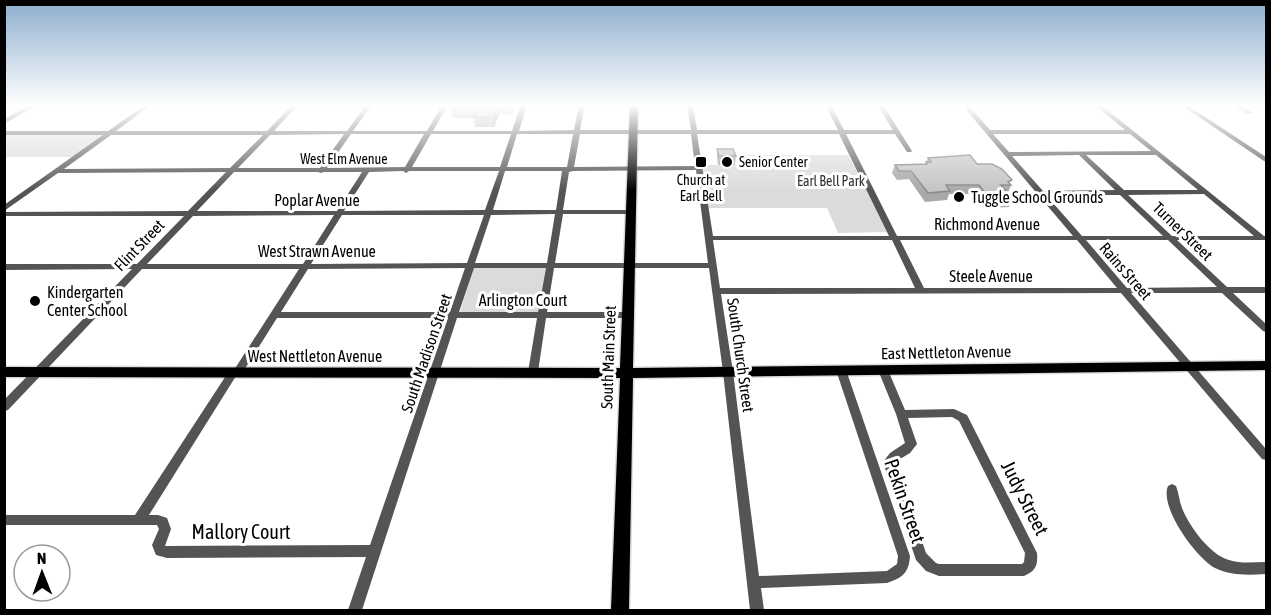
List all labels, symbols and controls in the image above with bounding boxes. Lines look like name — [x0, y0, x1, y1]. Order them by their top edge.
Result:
street label: West Elm Avenue — [300, 151, 388, 167]
place label: Senior Center — [739, 154, 809, 170]
marker: Church at Earl Bell — [694, 155, 708, 169]
marker: Senior Center — [720, 155, 734, 169]
place label: Church at Earl Bell — [677, 172, 725, 204]
park label: Earl Bell Park — [797, 173, 865, 189]
place label: Tuggle School Grounds — [971, 188, 1104, 207]
marker: Tuggle School Grounds — [952, 190, 966, 204]
street label: Poplar Avenue — [274, 191, 360, 210]
street label: Turner Street — [1150, 198, 1217, 264]
street label: Flint Street — [110, 215, 168, 274]
street label: Richmond Avenue — [934, 215, 1040, 233]
street label: Rains Street — [1096, 239, 1156, 304]
street label: West Strawn Avenue — [258, 242, 376, 260]
street label: Steele Avenue — [949, 267, 1033, 285]
place label: Kindergarten Center School — [47, 283, 128, 319]
street label: South Madison Street — [397, 291, 455, 415]
street label: Arlington Court — [479, 291, 568, 310]
marker: Kindergarten Center School — [28, 294, 42, 308]
street label: South Church Street — [724, 297, 758, 414]
street label: South Main Street — [597, 305, 619, 409]
street label: East Nettleton Avenue — [881, 342, 1011, 362]
street label: West Nettleton Avenue — [248, 347, 382, 365]
street label: Pekin Street — [880, 456, 931, 546]
street label: Judy Street — [997, 457, 1054, 539]
street label: Mallory Court — [192, 520, 291, 543]
north arrow — [12, 543, 72, 603]
text: N — [37, 549, 47, 567]

